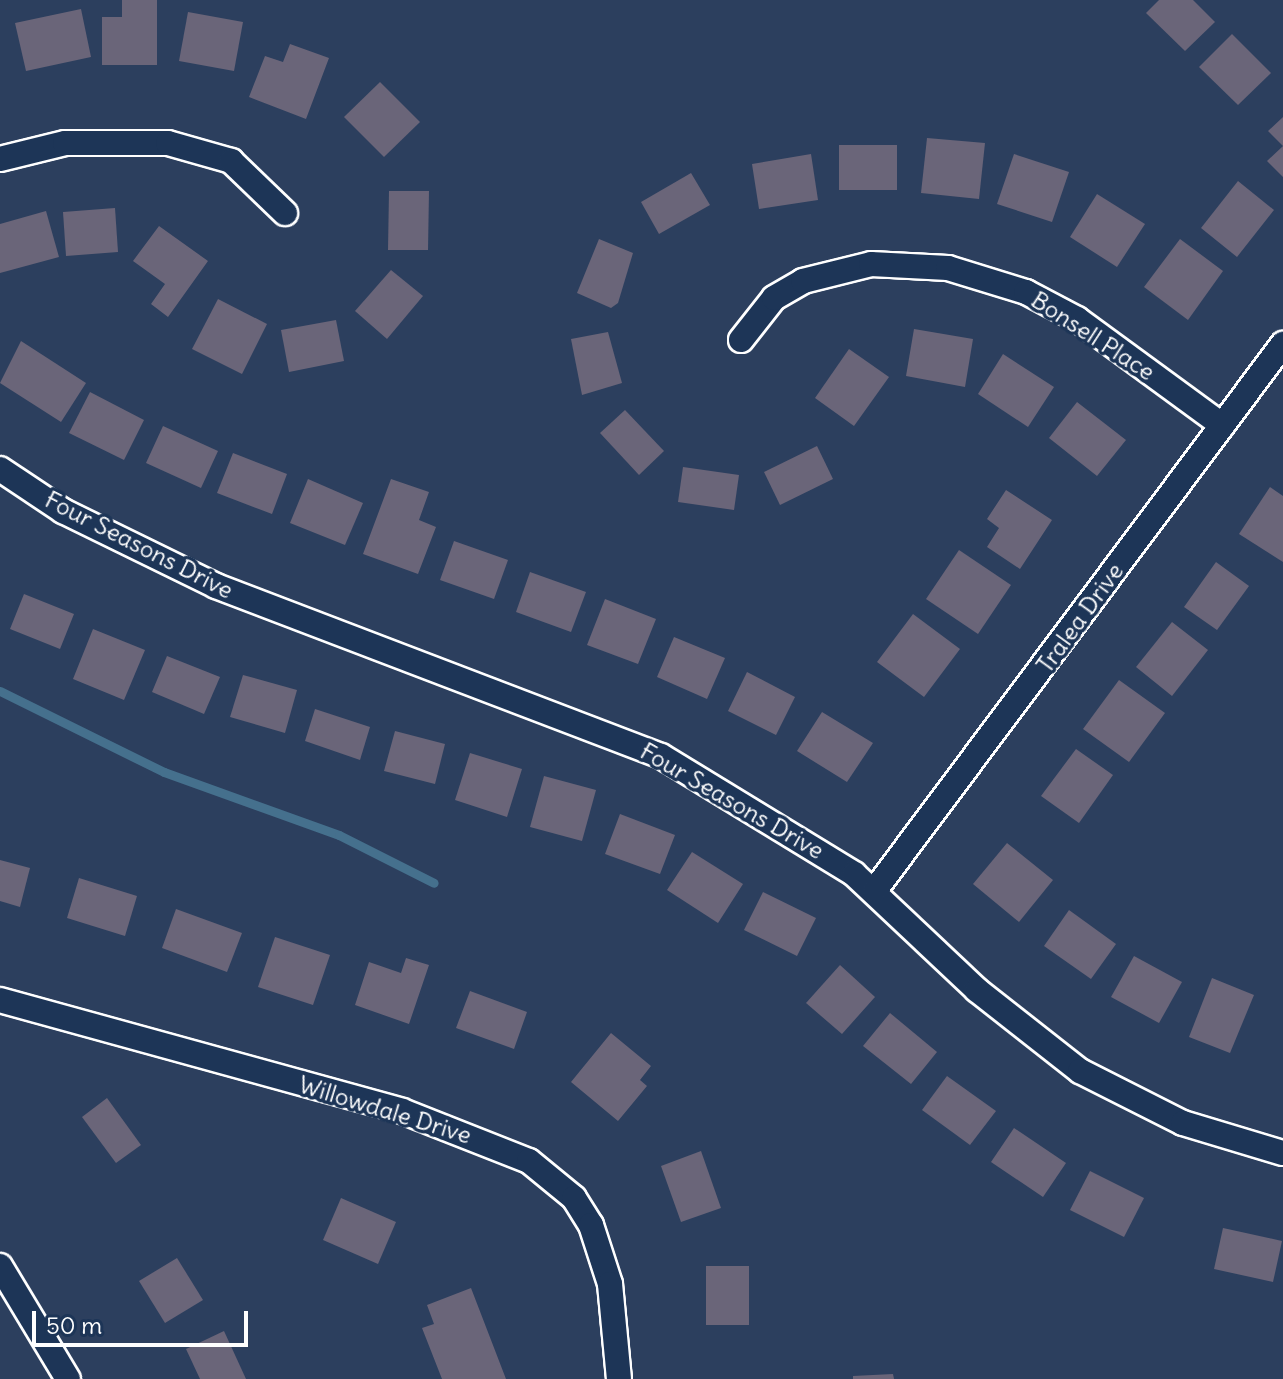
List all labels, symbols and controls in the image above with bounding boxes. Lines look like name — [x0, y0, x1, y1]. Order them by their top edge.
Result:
street label: Bonsell Place — [1026, 285, 1160, 387]
street label: Four Seasons Drive — [40, 485, 238, 605]
street label: Tralea Drive — [1031, 557, 1129, 679]
street label: Four Seasons Drive — [635, 737, 829, 865]
street label: Willowdale Drive — [295, 1070, 475, 1150]
scale bar — [36, 1295, 252, 1345]
text: 50 m — [46, 1310, 102, 1340]

